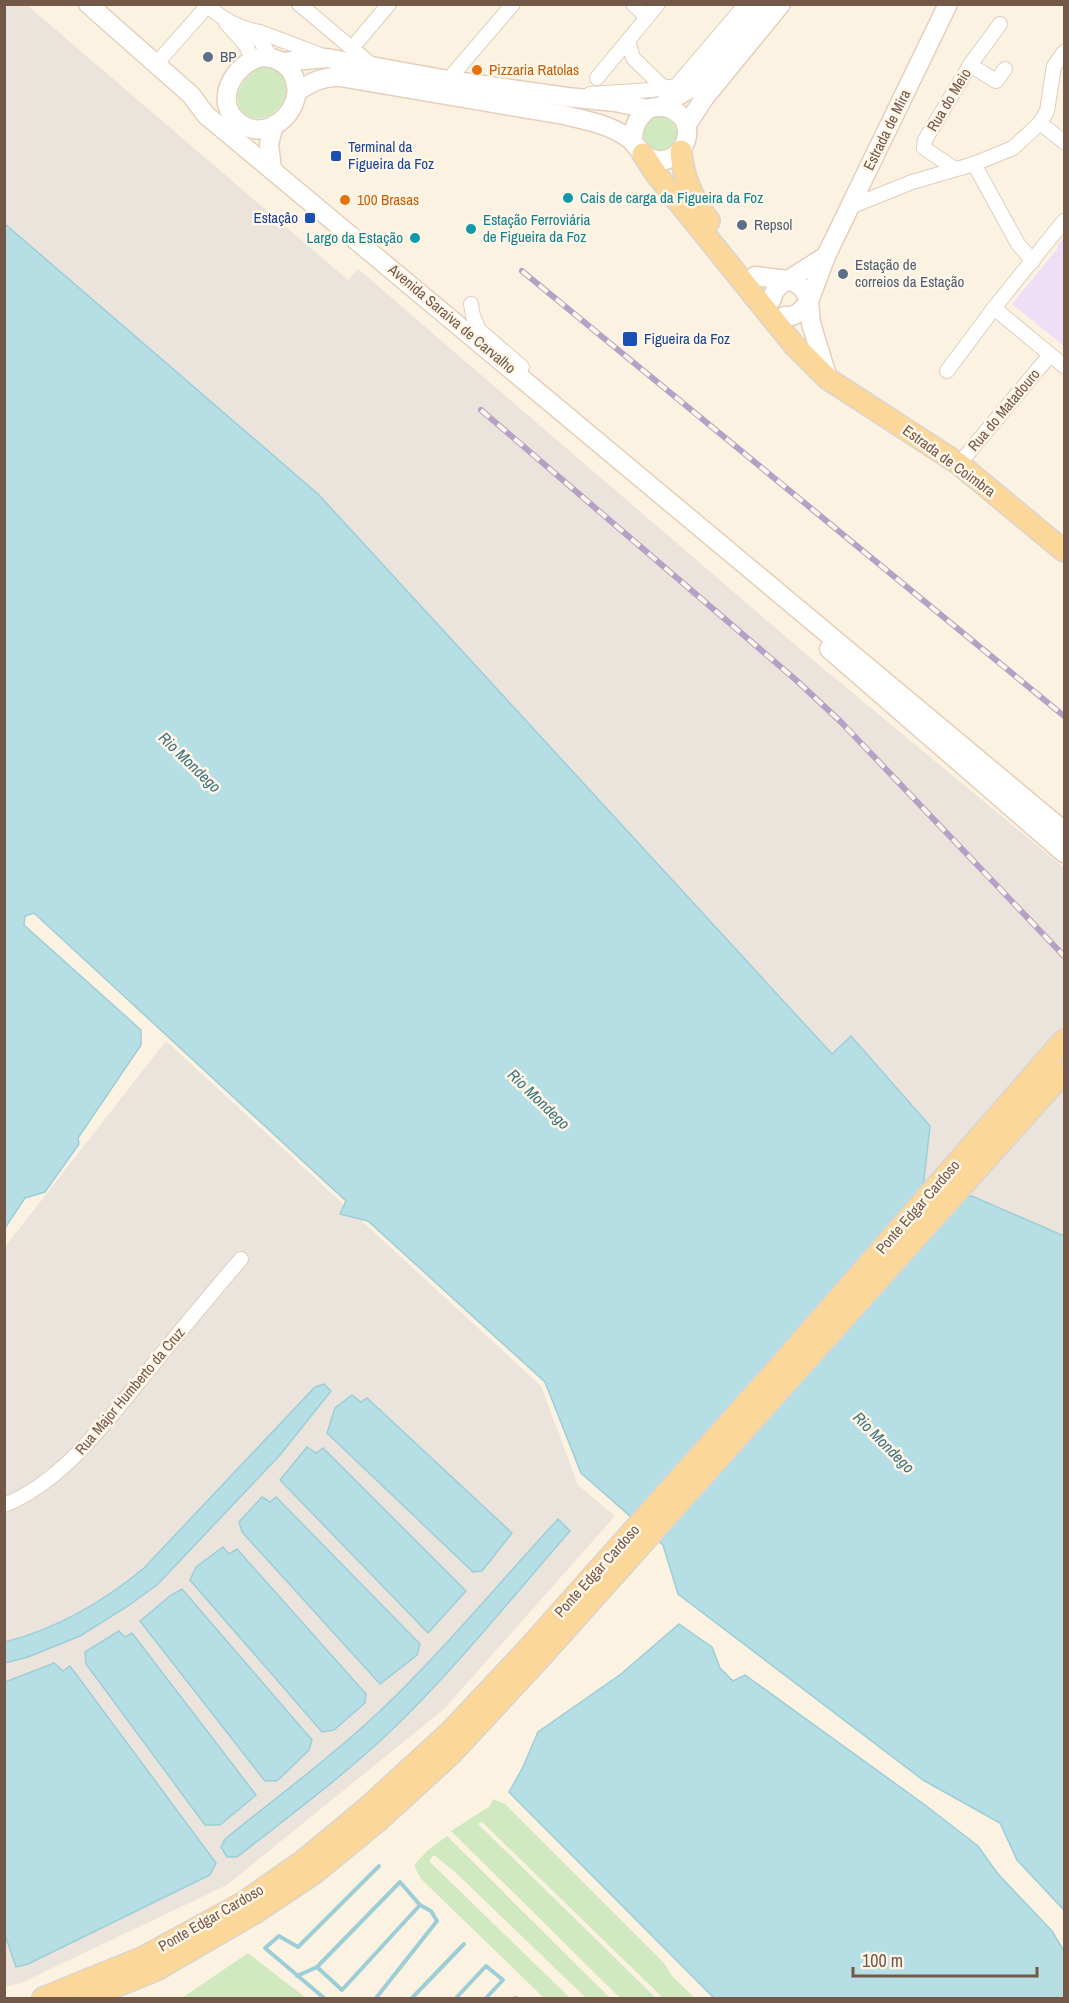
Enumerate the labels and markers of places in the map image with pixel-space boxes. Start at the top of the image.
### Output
place label: BP [220,46,236,67]
marker: BP [201,50,215,64]
place label: Pizzaria Ratolas [489,59,579,80]
marker: Pizzaria Ratolas [470,63,484,77]
place label: Terminal da Figueira da Foz [348,136,434,174]
marker: Terminal da Figueira da Foz [329,149,343,163]
place label: Cais de carga da Figueira da Foz [580,187,763,208]
place label: 100 Brasas [357,189,419,210]
marker: Cais de carga da Figueira da Foz [561,191,575,205]
marker: 100 Brasas [338,193,352,207]
place label: Estaçâo [254,207,298,228]
place label: Estação Ferroviária de Figueira da Foz [483,209,591,247]
marker: Estaçâo [303,211,317,225]
place label: Repsol [754,214,792,235]
marker: Repsol [735,218,749,232]
marker: Estação Ferroviária de Figueira da Foz [464,222,478,236]
place label: Largo da Estação [307,227,403,248]
marker: Largo da Estação [408,231,422,245]
place label: Estação de correios da Estação [855,254,965,292]
marker: Estação de correios da Estação [836,267,850,281]
place label: Figueira da Foz [644,328,730,349]
marker: Figueira da Foz [621,330,639,348]

